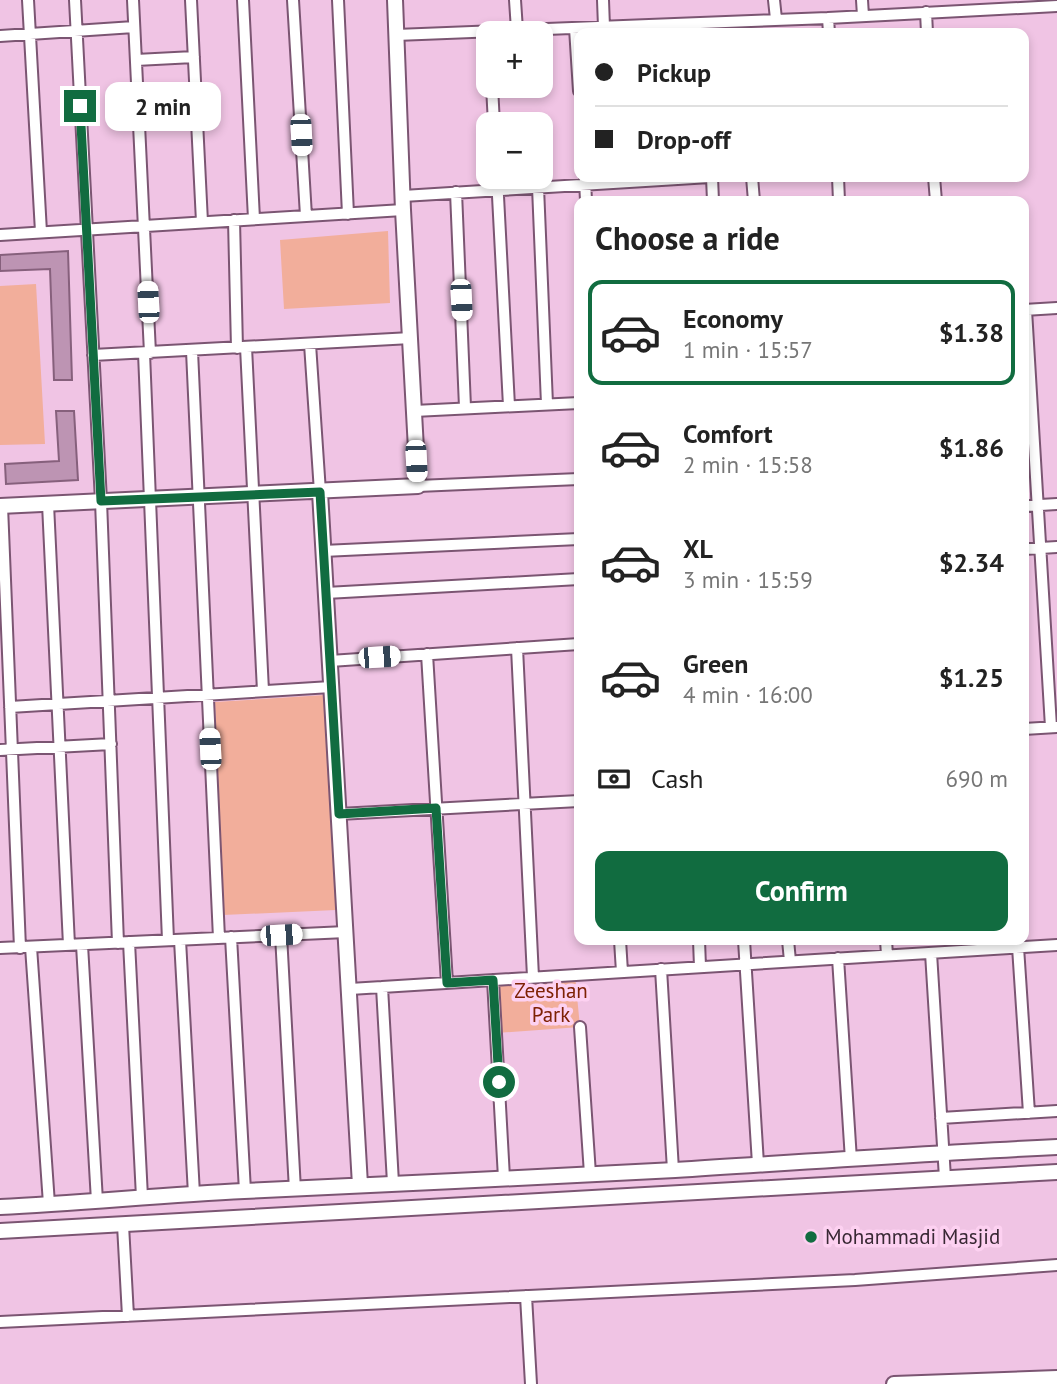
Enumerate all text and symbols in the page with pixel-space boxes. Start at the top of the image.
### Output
map controls [476,21,553,189]
button: + [476,21,553,98]
text: Pickup [637,56,711,89]
callout: 2 min [104,82,220,130]
route end [64,90,96,122]
text: 2 min [135,92,191,121]
button: − [476,112,553,189]
car [290,113,313,157]
text: Drop-off [637,123,731,156]
text: Choose a ride [595,217,780,259]
car [450,278,473,322]
car [137,280,160,324]
icon: car [599,301,662,364]
text: Economy [683,302,783,335]
text: $1.38 [939,316,1004,349]
text: 1 min · 15:57 [683,335,813,364]
icon: car [599,416,662,479]
text: Comfort [683,417,773,450]
text: $1.86 [939,431,1004,464]
car [405,439,428,483]
text: 2 min · 15:58 [683,450,813,479]
icon: car [599,531,662,594]
text: XL [683,532,713,565]
text: $2.34 [939,546,1004,579]
text: 3 min · 15:59 [683,565,813,594]
car [358,645,401,669]
icon: car [599,646,662,709]
text: Green [683,647,748,680]
text: $1.25 [939,661,1004,694]
text: 4 min · 16:00 [683,680,813,709]
car [199,727,222,771]
icon: cash [595,760,633,798]
text: Cash [651,762,703,795]
text: 690 m [946,764,1008,793]
button: Confirm [595,851,1008,931]
car [260,923,303,947]
park label: Zeeshan Park [514,977,588,1028]
route start [483,1066,515,1098]
place label: Mohammadi Masjid [825,1223,1000,1250]
marker: Mohammadi Masjid [803,1229,819,1245]

